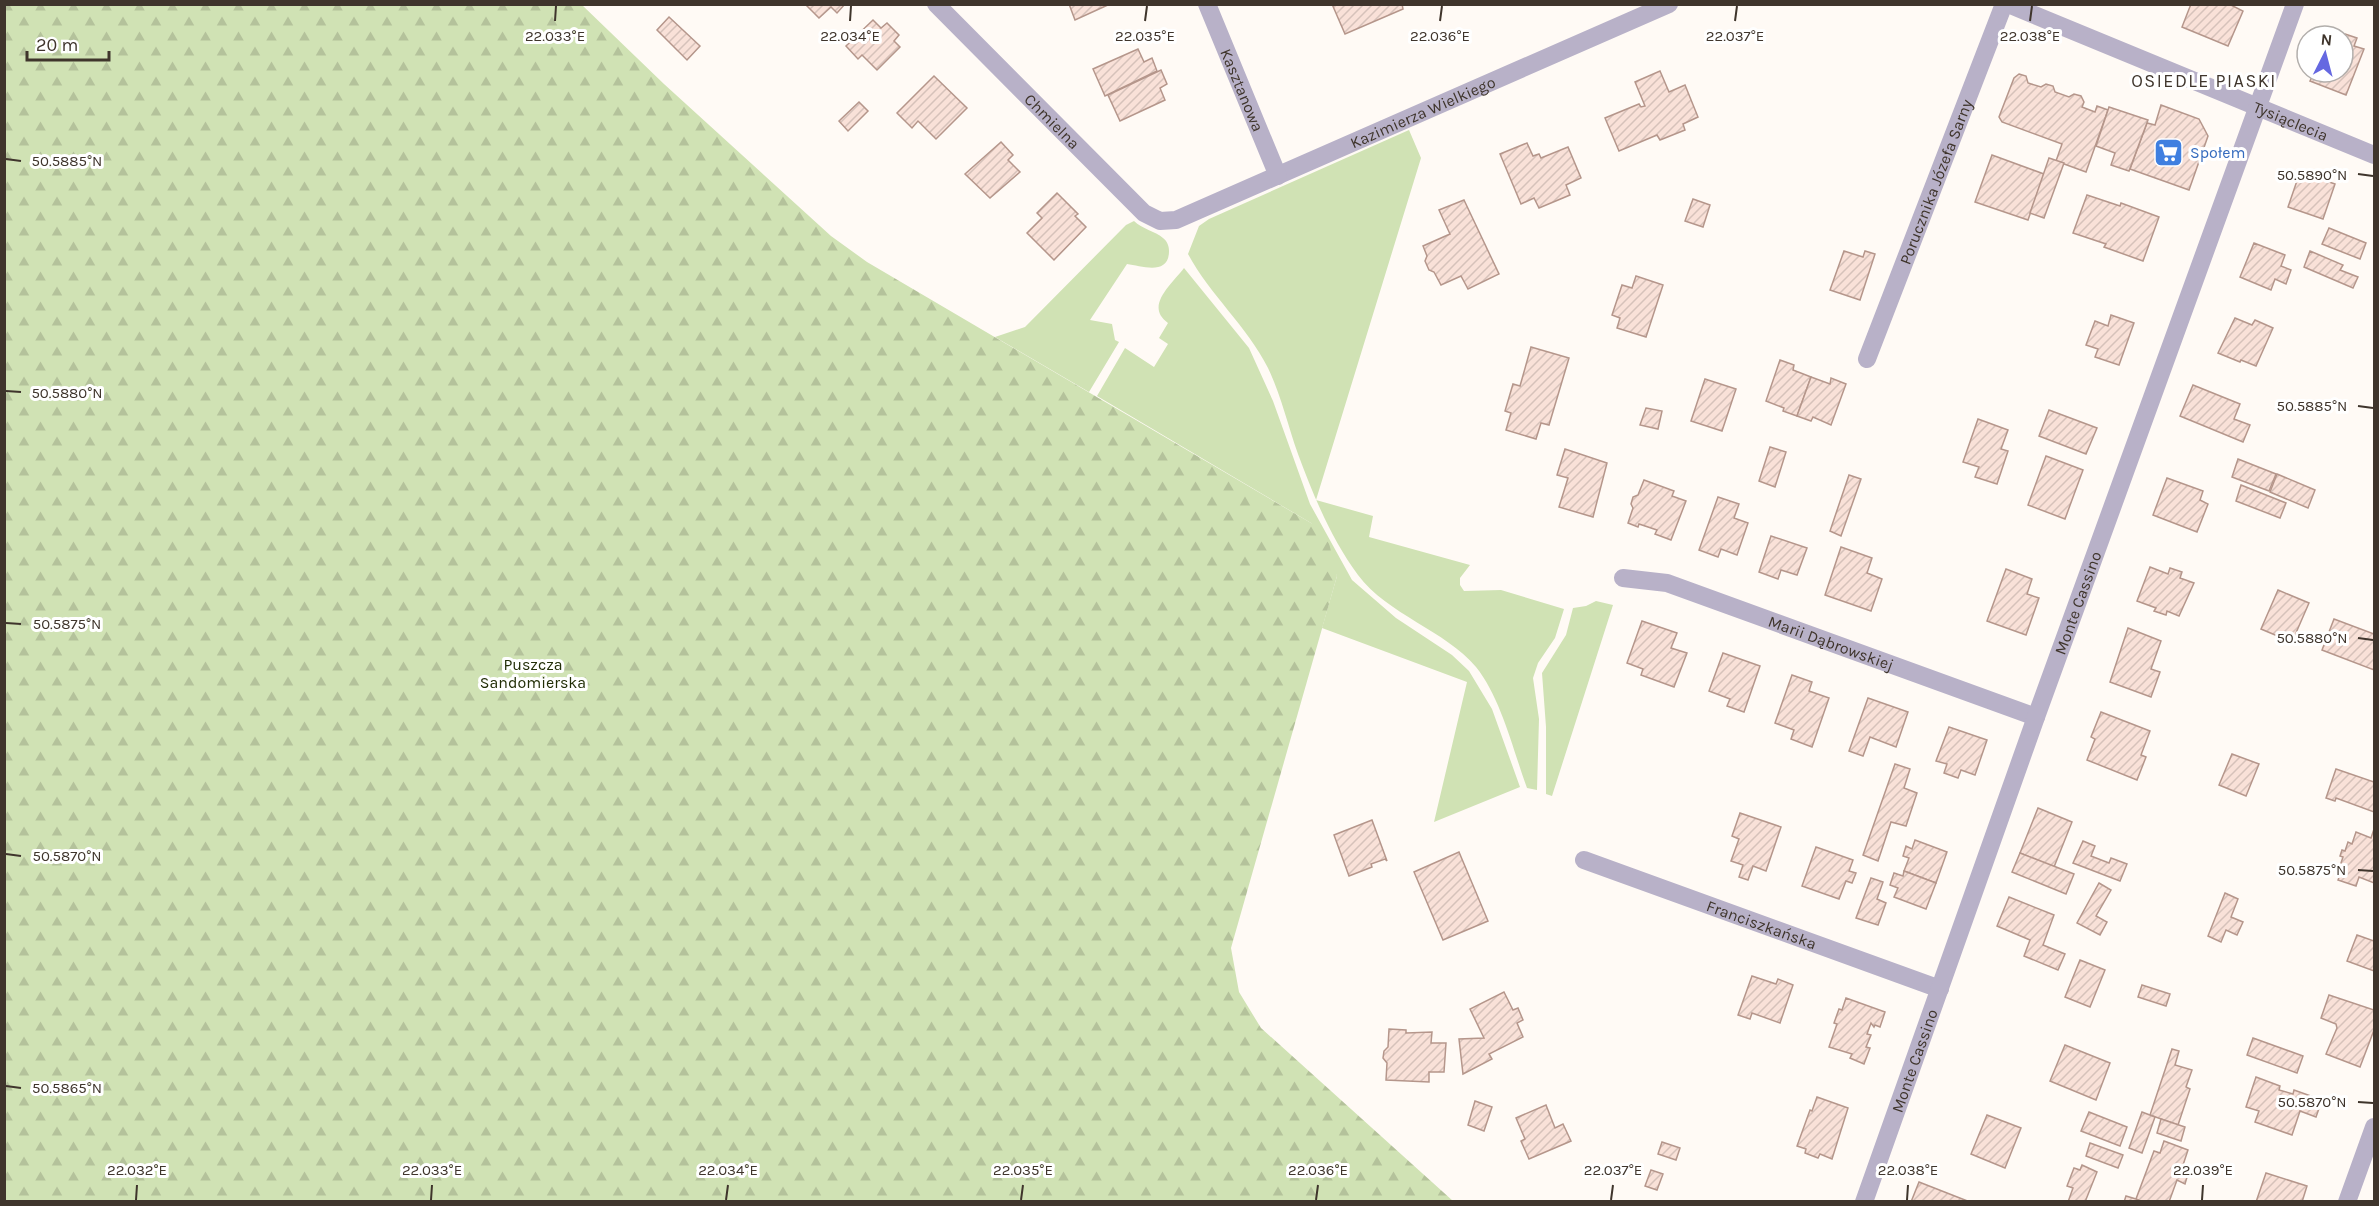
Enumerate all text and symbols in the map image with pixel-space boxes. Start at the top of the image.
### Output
scale bar [27,24,110,62]
north arrow [2295,24,2355,84]
text: 22.033°E [525,27,585,45]
text: 22.034°E [820,27,880,45]
text: 22.035°E [1115,27,1175,45]
text: 22.036°E [1410,27,1470,45]
text: 22.037°E [1706,27,1764,45]
text: 22.038°E [2000,27,2060,45]
text: N [2320,30,2333,50]
text: 20 m [36,34,78,56]
street label: Kasztanowa [1216,46,1268,135]
district label: OSIEDLE PIASKI [2131,70,2277,92]
street label: Kazimierza Wielkiego [1347,72,1498,153]
street label: Chmielna [1020,90,1084,153]
street label: Porucznika Józefa Sarny [1895,96,1977,267]
street label: Tysiąclecia [2251,97,2331,145]
supermarket icon: Społem [2153,136,2185,168]
place label: Społem [2190,143,2245,162]
text: 50.5885°N [32,152,102,170]
text: 50.5890°N [2277,166,2347,184]
text: 50.5880°N [31,384,103,402]
text: 50.5885°N [2277,397,2347,415]
street label: Monte Cassino [2050,549,2105,657]
street label: Marii Dąbrowskiej [1766,612,1896,675]
text: 50.5875°N [33,615,101,633]
text: 50.5880°N [2276,629,2348,647]
park label: Puszcza Sandomierska [480,655,586,692]
text: 50.5870°N [32,847,102,865]
text: 50.5875°N [2278,861,2346,879]
street label: Franciszkańska [1704,896,1819,953]
street label: Monte Cassino [1887,1006,1942,1115]
text: 50.5865°N [32,1079,102,1097]
text: 50.5870°N [2277,1093,2347,1111]
text: 22.032°E [107,1161,167,1179]
text: 22.033°E [402,1161,462,1179]
text: 22.034°E [698,1161,758,1179]
text: 22.035°E [993,1161,1053,1179]
text: 22.036°E [1288,1161,1348,1179]
text: 22.037°E [1584,1161,1642,1179]
text: 22.038°E [1878,1161,1938,1179]
text: 22.039°E [2173,1161,2233,1179]

